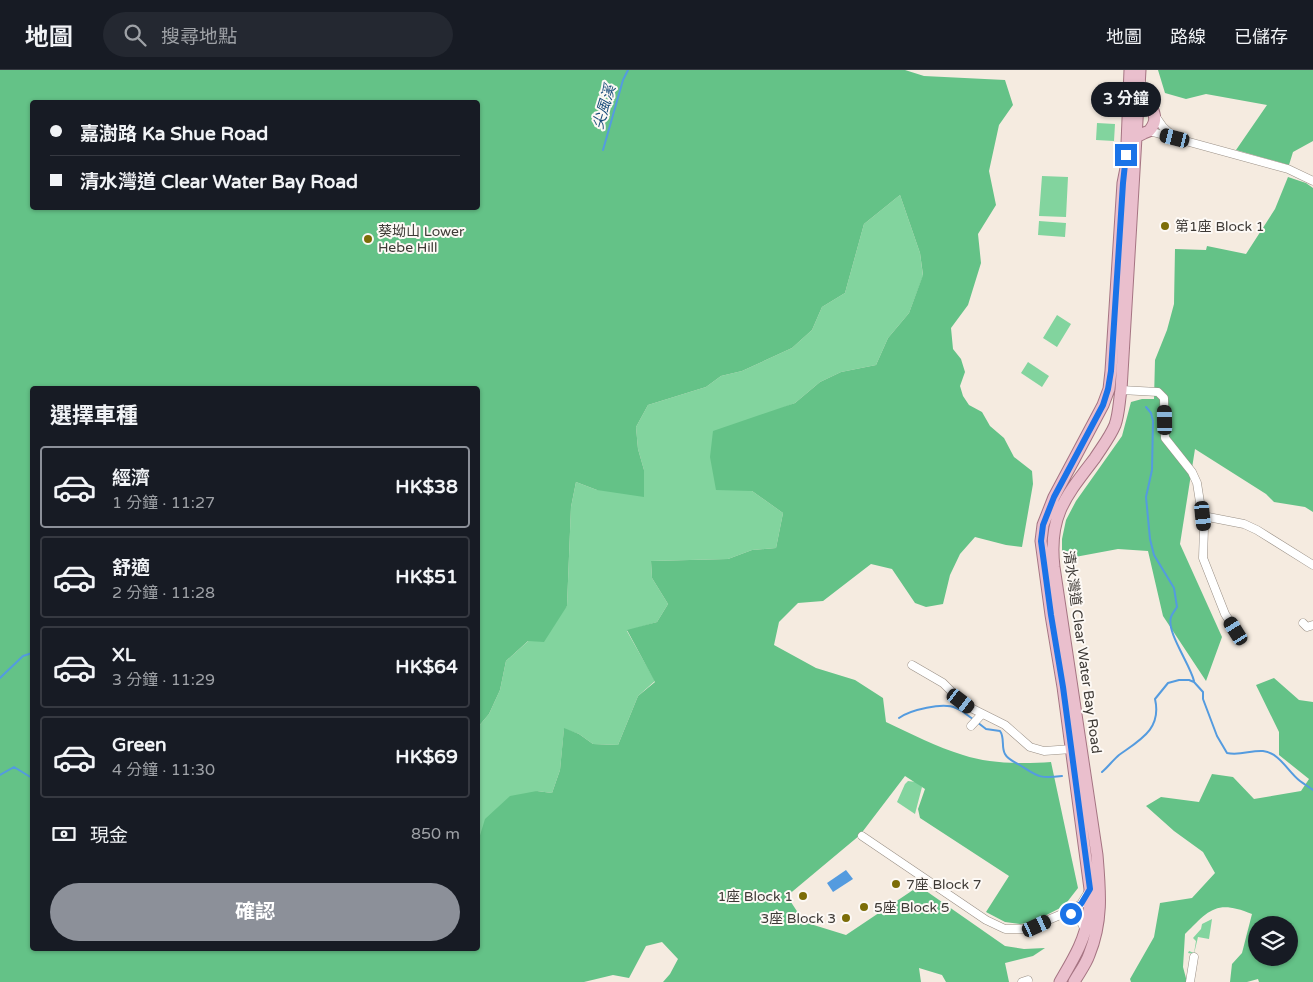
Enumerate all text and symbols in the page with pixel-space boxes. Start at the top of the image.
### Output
search box [103,12,453,57]
icon: search [121,21,149,49]
text: 地圖 [25,23,73,52]
text: 搜尋地點 [161,26,237,48]
text: 地圖 [1106,26,1142,48]
text: 路線 [1170,26,1206,48]
text: 已儲存 [1234,26,1288,48]
water label: 尖風溪 [589,81,620,131]
callout: 3 分鐘 [1091,82,1161,118]
text: 3 分鐘 [1103,89,1149,109]
text: 嘉澍路 Ka Shue Road [80,123,268,145]
car [1158,127,1191,149]
route end [1115,144,1137,166]
text: 清水灣道 Clear Water Bay Road [80,171,358,193]
place label: 第1座 Block 1 [1175,218,1265,235]
marker: 第1座 Block 1 [1159,220,1171,232]
place label: 葵坳山 Lower Hebe Hill [378,223,465,256]
marker: 葵坳山 Lower Hebe Hill [362,233,374,245]
text: 選擇車種 [50,403,138,429]
car [1157,405,1172,435]
icon: car [52,465,97,510]
text: 經濟 [112,467,150,489]
text: HK$38 [395,476,458,498]
text: 1 分鐘 · 11:27 [112,493,215,513]
car [1193,500,1212,532]
street label: 清水灣道 Clear Water Bay Road [1060,549,1105,755]
icon: car [52,555,97,600]
text: 舒適 [112,557,150,579]
text: HK$51 [395,566,458,588]
text: 2 分鐘 · 11:28 [112,583,215,603]
car [1221,614,1250,648]
text: XL [112,644,136,666]
icon: car [52,645,97,690]
text: HK$64 [395,656,458,678]
text: 3 分鐘 · 11:29 [112,670,215,690]
car [944,686,977,716]
text: Green [112,734,166,756]
icon: car [52,735,97,780]
text: HK$69 [395,746,458,768]
text: 4 分鐘 · 11:30 [112,760,215,780]
icon: cash [50,820,78,848]
text: 850 m [411,824,460,844]
text: 現金 [90,825,128,847]
place label: 7座 Block 7 [906,876,982,893]
marker: 7座 Block 7 [890,878,902,890]
button: 確認 [50,883,460,941]
place label: 1座 Block 1 [717,888,793,905]
marker: 1座 Block 1 [797,890,809,902]
place label: 5座 Block 5 [874,899,950,916]
marker: 5座 Block 5 [858,901,870,913]
route start [1060,903,1082,925]
place label: 3座 Block 3 [760,910,836,927]
marker: 3座 Block 3 [840,912,852,924]
car [1020,913,1053,939]
map controls [1248,916,1298,966]
button: layers [1248,916,1298,966]

